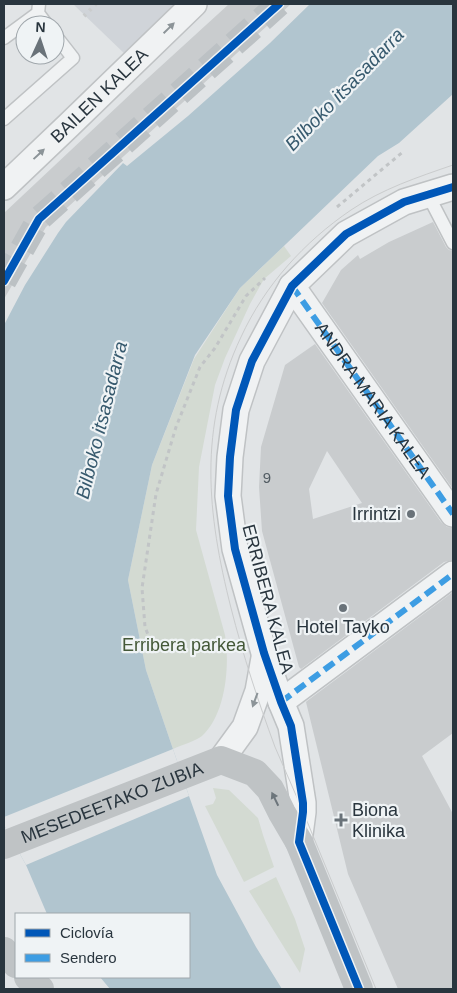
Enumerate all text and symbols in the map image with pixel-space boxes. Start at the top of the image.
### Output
north arrow [15,15,65,65]
text: N [35,19,46,35]
one-way arrow [162,23,174,35]
water label: Bilboko itsasadarra [281,24,408,155]
street label: BAILEN KALEA [47,44,152,147]
one-way arrow [33,148,45,160]
street label: ANDRA MARIA KALEA [311,319,435,482]
water label: Bilboko itsasadarra [72,339,131,501]
house number: 9 [263,469,271,486]
place label: Irrintzi [352,504,401,524]
marker: Irrintzi [405,508,417,520]
street label: ERRIBERA KALEA [238,522,298,676]
marker: Hotel Tayko [337,602,349,614]
place label: Hotel Tayko [296,617,390,637]
park label: Erribera parkea [122,635,247,655]
one-way arrow [251,693,258,708]
street label: MESEDEETAKO ZUBIA [18,758,206,847]
one-way arrow [271,792,279,806]
place label: Biona Klinika [352,800,406,841]
marker: Biona Klinika [334,813,348,827]
legend [15,913,190,978]
text: Ciclovía [60,924,114,941]
text: Sendero [60,949,117,966]

